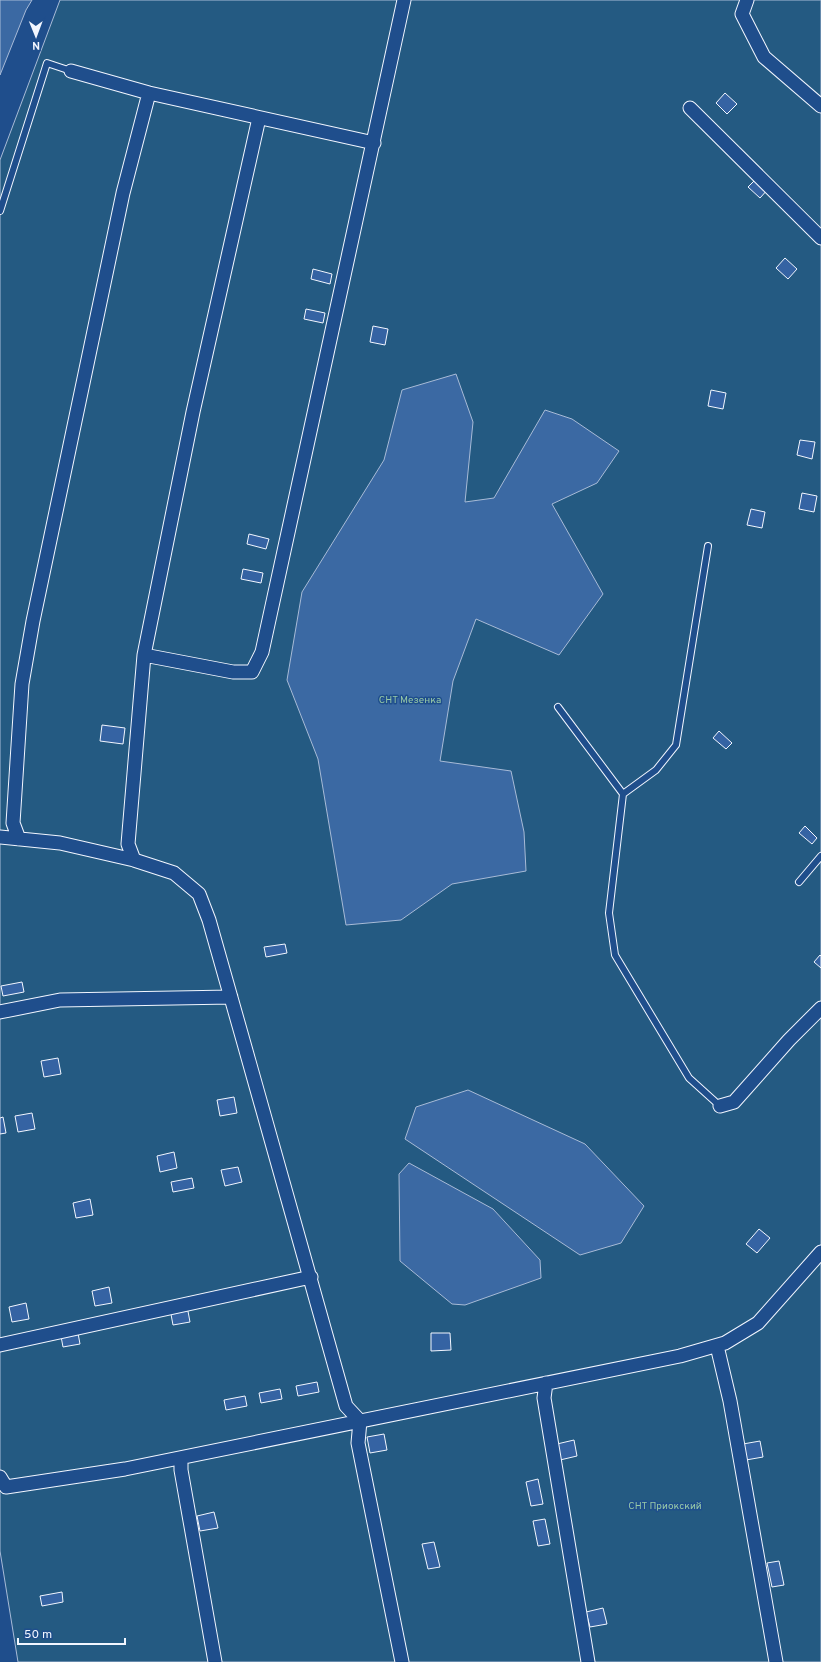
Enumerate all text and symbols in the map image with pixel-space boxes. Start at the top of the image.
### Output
north arrow [16,16,56,56]
text: N [32,38,40,52]
park label: СНТ Мезенка [379,694,441,707]
park label: СНТ Приокский [628,1500,702,1513]
scale bar [18,1620,125,1646]
text: 50 m [24,1627,52,1643]

